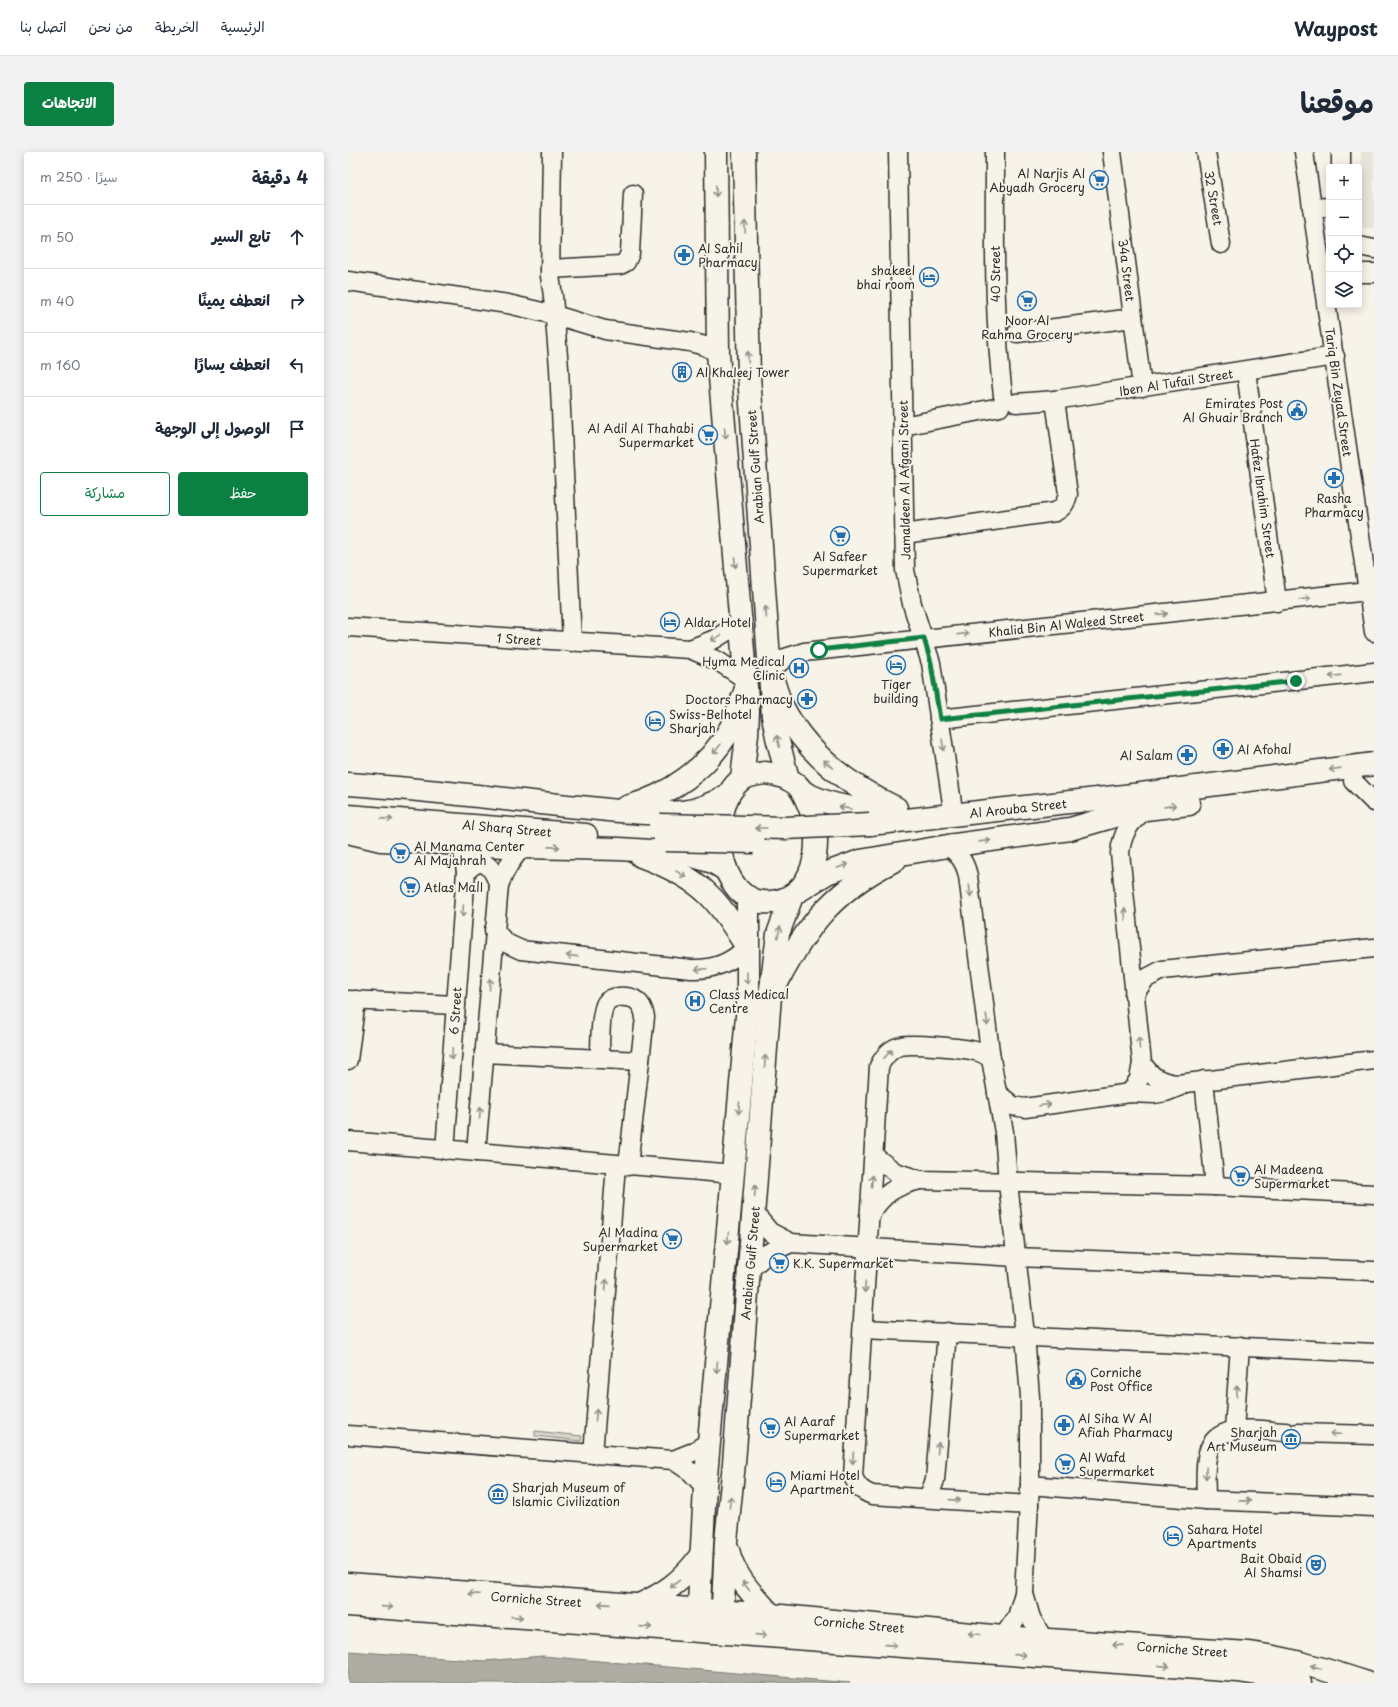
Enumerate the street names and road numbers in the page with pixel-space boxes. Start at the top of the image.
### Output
street label: 32 Street [1200,169,1228,227]
street label: 34a Street [1114,238,1140,302]
street label: 40 Street [986,246,1004,302]
street label: Tariq Bin Zeyad Street [1321,326,1357,458]
street label: Iben Al Tufail Street [1118,364,1234,400]
street label: Jamaldeen Al Afgani Street [894,400,914,560]
street label: Arabian Gulf Street [742,409,768,525]
street label: Hafez Ibrahim Street [1246,437,1280,559]
street label: Khalid Bin Al Waleed Street [987,607,1145,641]
street label: 1 Street [496,628,542,650]
street label: Al Arouba Street [969,794,1068,822]
street label: Al Sharq Street [462,815,552,841]
street label: 6 Street [444,986,466,1036]
street label: Arabian Gulf Street [736,1205,764,1321]
street label: Corniche Street [490,1587,582,1611]
street label: Corniche Street [813,1611,905,1637]
street label: Corniche Street [1136,1637,1228,1661]

